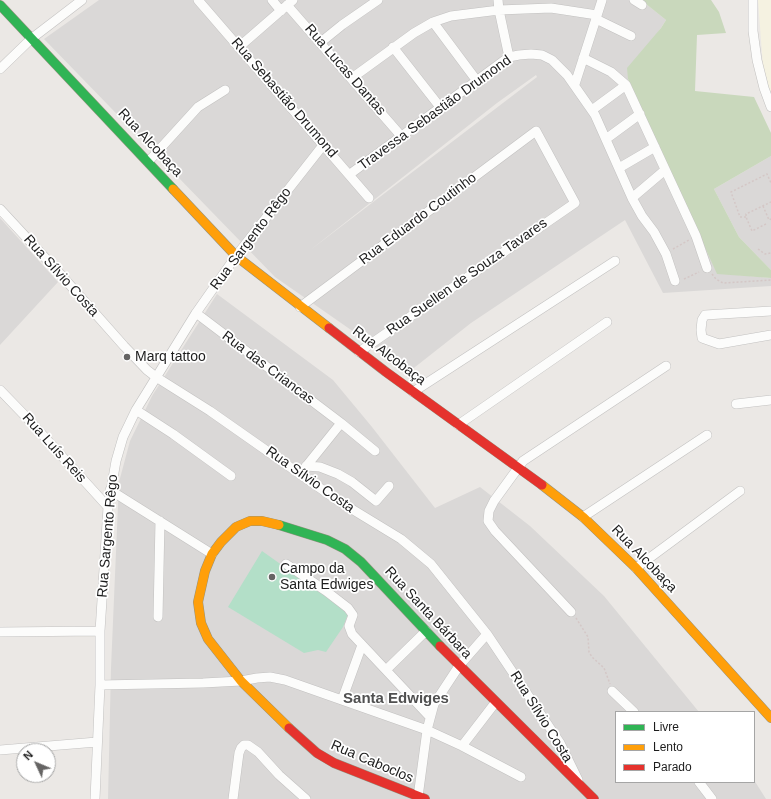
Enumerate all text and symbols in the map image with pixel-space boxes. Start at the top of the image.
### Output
street label: Rua Lucas Dantas [301,21,389,119]
street label: Rua Sebastião Drumond [227,35,341,161]
street label: Travessa Sebastião Drumond [355,52,515,174]
street label: Rua Alcobaça [114,105,186,181]
street label: Rua Eduardo Coutinho [356,169,480,269]
street label: Rua Sargento Rêgo [207,185,295,293]
street label: Rua Suellen de Souza Tavares [383,215,551,339]
street label: Rua Sílvio Costa [20,232,102,320]
street label: Rua Alcobaça [349,323,429,389]
street label: Rua das Criancas [219,328,317,408]
place label: Marq tattoo [135,349,206,365]
marker: Marq tattoo [122,352,132,362]
street label: Rua Luís Reis [18,410,90,486]
street label: Rua Sílvio Costa [262,443,358,517]
street label: Rua Sargento Rêgo [94,474,122,598]
street label: Rua Alcobaça [608,522,680,596]
place label: Campo da Santa Edwiges [280,561,373,594]
street label: Rua Santa Bárbara [381,563,475,663]
marker: Campo da Santa Edwiges [267,572,277,582]
street label: Rua Sílvio Costa [506,668,576,766]
district label: Santa Edwiges [343,690,449,708]
legend [615,711,755,783]
text: Livre [653,720,679,734]
street label: Rua Caboclos [328,737,416,787]
text: Lento [653,740,683,754]
north arrow [16,743,56,783]
text: N [21,748,35,762]
text: Parado [653,760,692,774]

